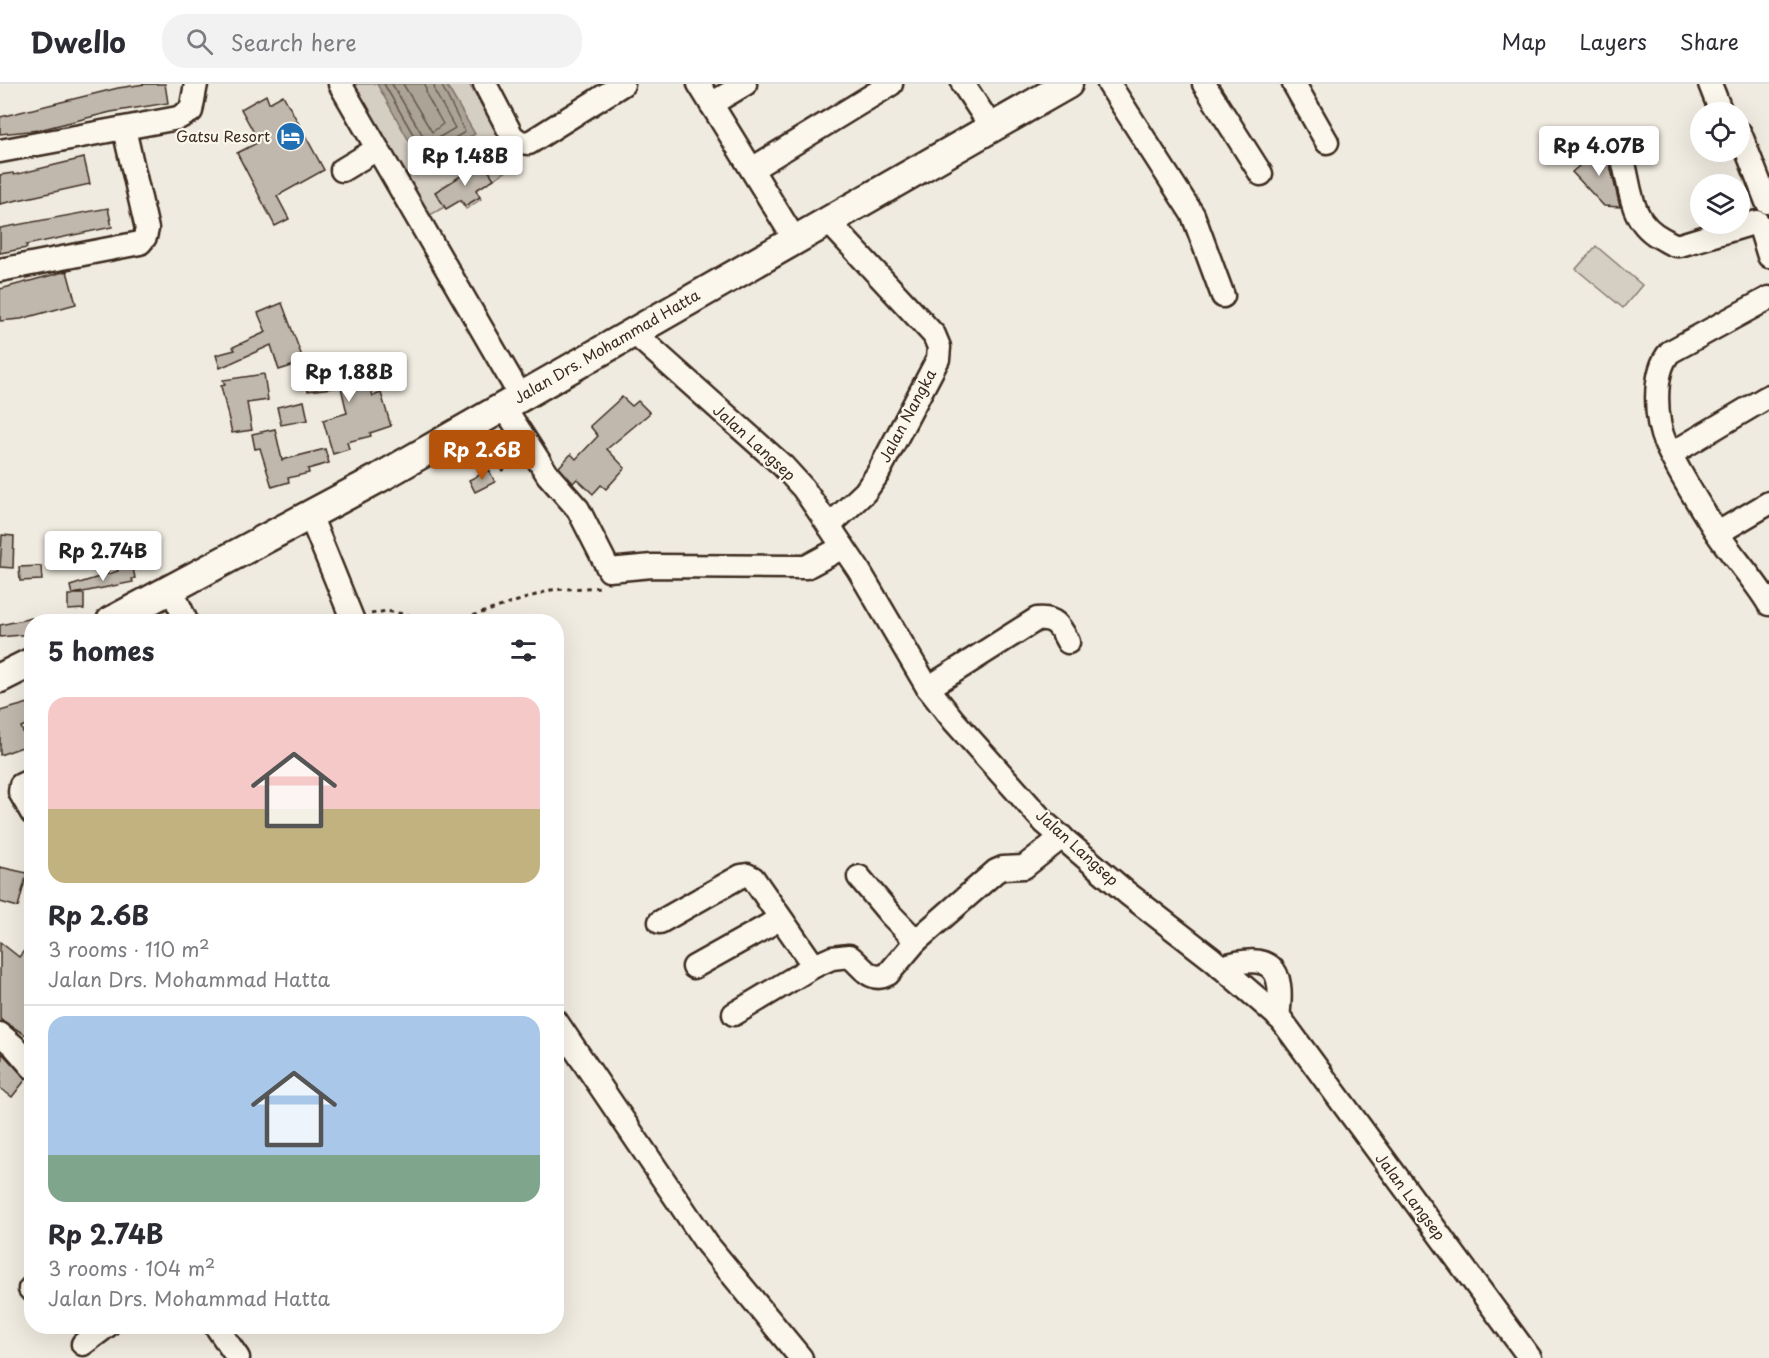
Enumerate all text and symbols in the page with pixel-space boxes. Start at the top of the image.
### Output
search box [162,14,582,68]
text: Dwello [30,20,126,63]
icon: search [183,25,216,58]
text: Search here [231,25,357,58]
text: Map [1502,25,1546,57]
text: Layers [1579,25,1647,57]
text: Share [1680,25,1739,57]
map controls [1690,102,1750,234]
button: locate [1690,102,1750,162]
hotel icon: Gatsu Resort [275,121,307,153]
place label: Gatsu Resort [176,124,270,147]
pin: Rp 4.07B [1537,126,1661,177]
text: Rp 4.07B [1553,130,1645,160]
pin: Rp 1.48B [403,136,527,187]
text: Rp 1.48B [422,140,508,170]
button: layers [1690,174,1750,234]
street label: Jalan Drs. Mohammad Hatta [509,283,704,409]
pin: Rp 1.88B [287,352,411,403]
text: Rp 1.88B [305,356,393,386]
street label: Jalan Nangka [872,365,941,466]
street label: Jalan Langsep [709,398,802,485]
pin: Rp 2.6B [427,430,537,481]
text: Rp 2.6B [443,434,521,464]
pin: Rp 2.74B [41,531,165,582]
text: Rp 2.74B [59,535,147,565]
text: 5 homes [48,631,154,670]
icon: filters [507,634,540,667]
icon: home [240,736,348,844]
street label: Jalan Langsep [1032,803,1125,890]
text: Rp 2.6B [48,895,149,934]
text: 3 rooms · 110 m² [48,934,210,964]
text: Jalan Drs. Mohammad Hatta [48,964,330,994]
icon: home [240,1055,348,1163]
street label: Jalan Langsep [1371,1147,1452,1245]
text: Rp 2.74B [48,1214,164,1253]
text: 3 rooms · 104 m² [48,1253,215,1283]
text: Jalan Drs. Mohammad Hatta [48,1283,330,1313]

